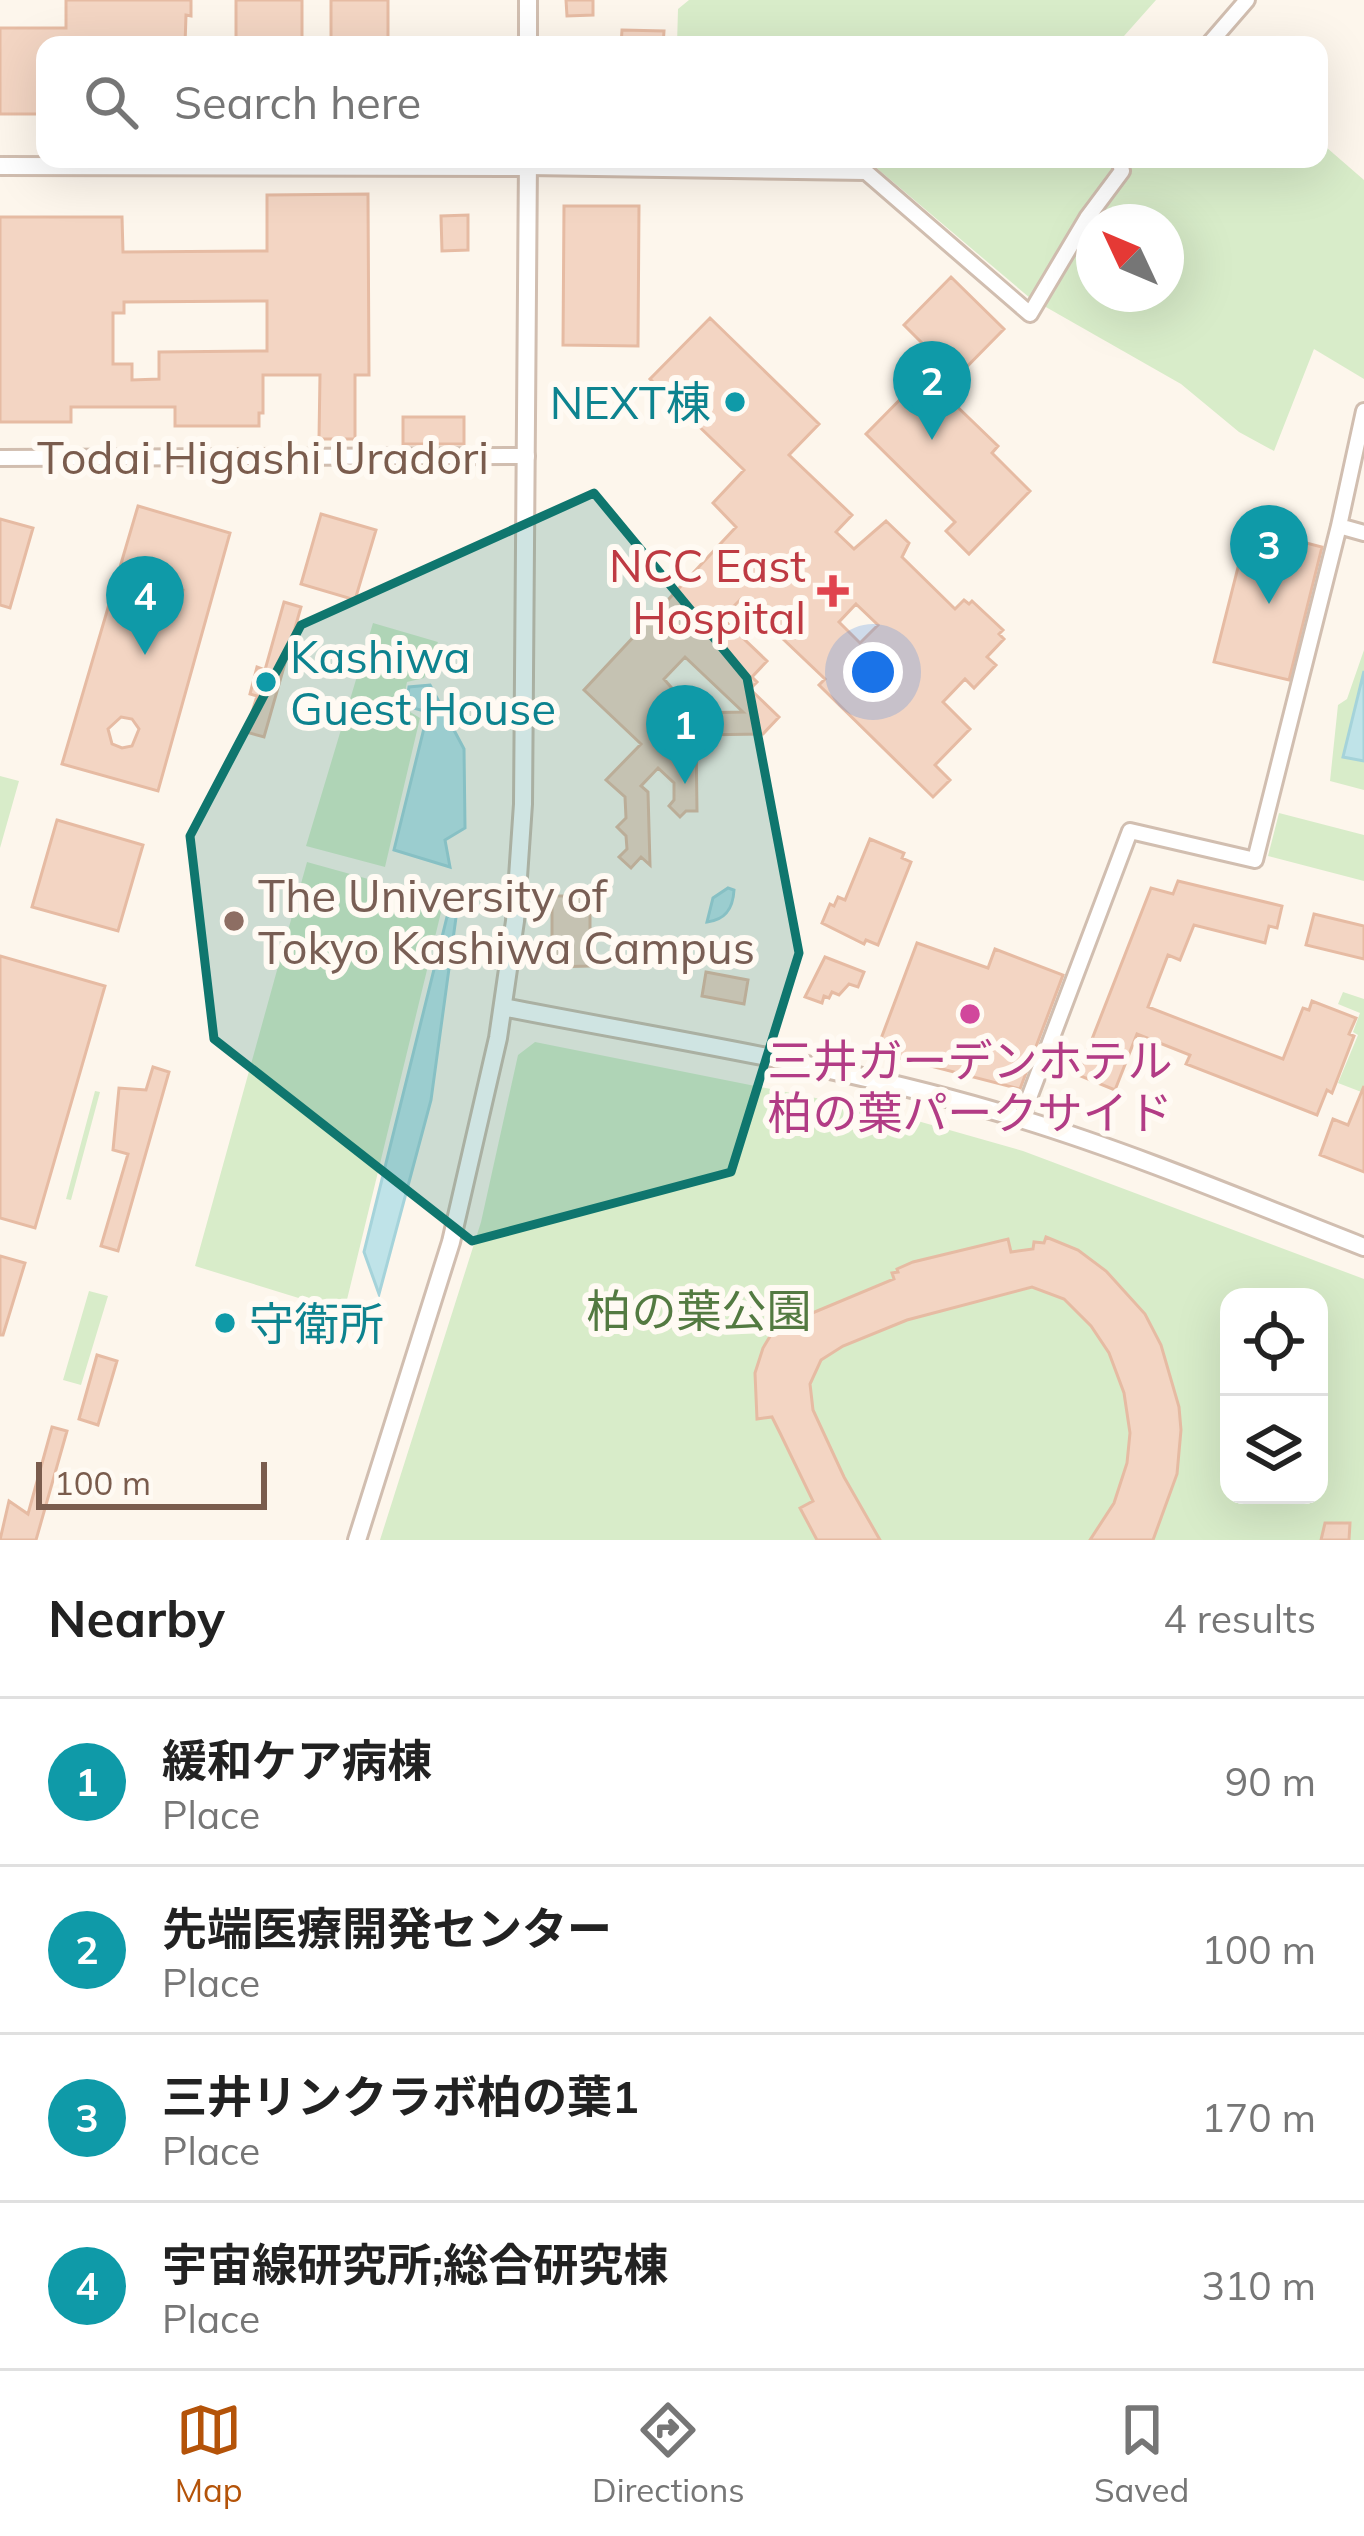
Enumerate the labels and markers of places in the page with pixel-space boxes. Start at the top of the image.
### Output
pin: 2 [893,341,971,440]
place label: NEXT棟 [550,374,711,430]
marker: NEXT棟 [722,389,748,415]
pin: 3 [1230,505,1308,604]
place label: NCC East Hospital [609,537,806,645]
pin: 4 [106,556,184,655]
marker: NCC East Hospital [817,575,849,607]
place label: Kashiwa Guest House [290,628,556,736]
marker: Kashiwa Guest House [253,669,279,695]
pin: 1 [646,685,724,784]
place label: The University of Tokyo Kashiwa Campus [258,867,755,975]
marker: The University of Tokyo Kashiwa Campus [221,908,247,934]
marker: 三井ガーデンホテル 柏の葉パークサイド [957,1001,983,1027]
place label: 三井ガーデンホテル 柏の葉パークサイド [767,1032,1173,1140]
place label: 守衛所 [249,1295,384,1351]
marker: 守衛所 [212,1310,238,1336]

